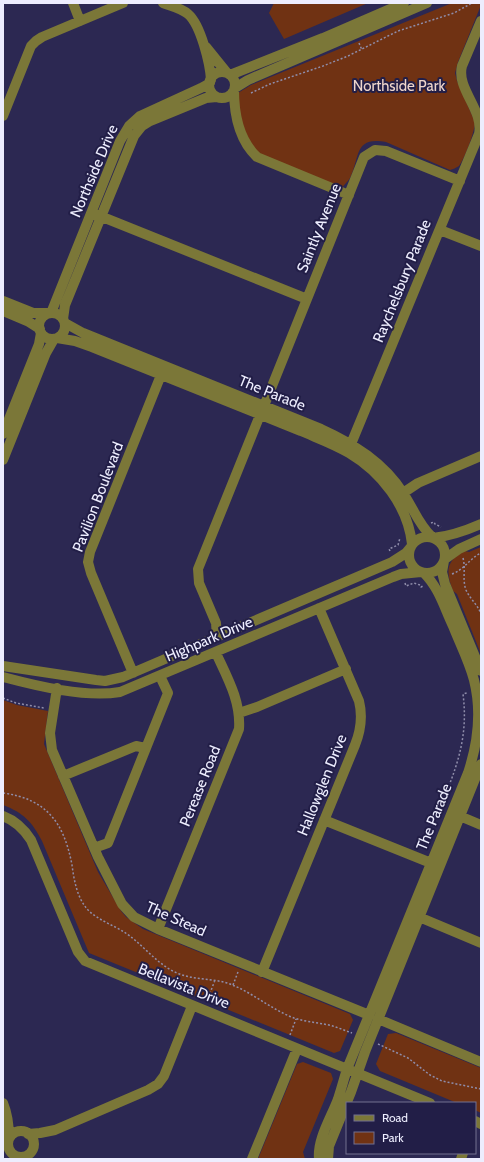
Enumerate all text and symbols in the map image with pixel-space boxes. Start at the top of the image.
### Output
park label: Northside Park [353,77,445,95]
street label: Northside Drive [66,122,122,220]
street label: Saintly Avenue [293,181,345,275]
street label: Raychelsbury Parade [369,217,435,345]
street label: The Parade [236,371,308,415]
street label: Pavilion Boulevard [69,440,127,554]
street label: Highpark Drive [163,612,256,666]
street label: Hallowglen Drive [293,731,351,838]
street label: Perease Road [176,743,224,829]
street label: The Parade [412,781,456,853]
street label: The Stead [143,898,209,940]
street label: Bellavista Drive [136,960,232,1013]
legend [346,1102,476,1154]
text: Road [382,1110,408,1125]
text: Park [382,1130,404,1145]

